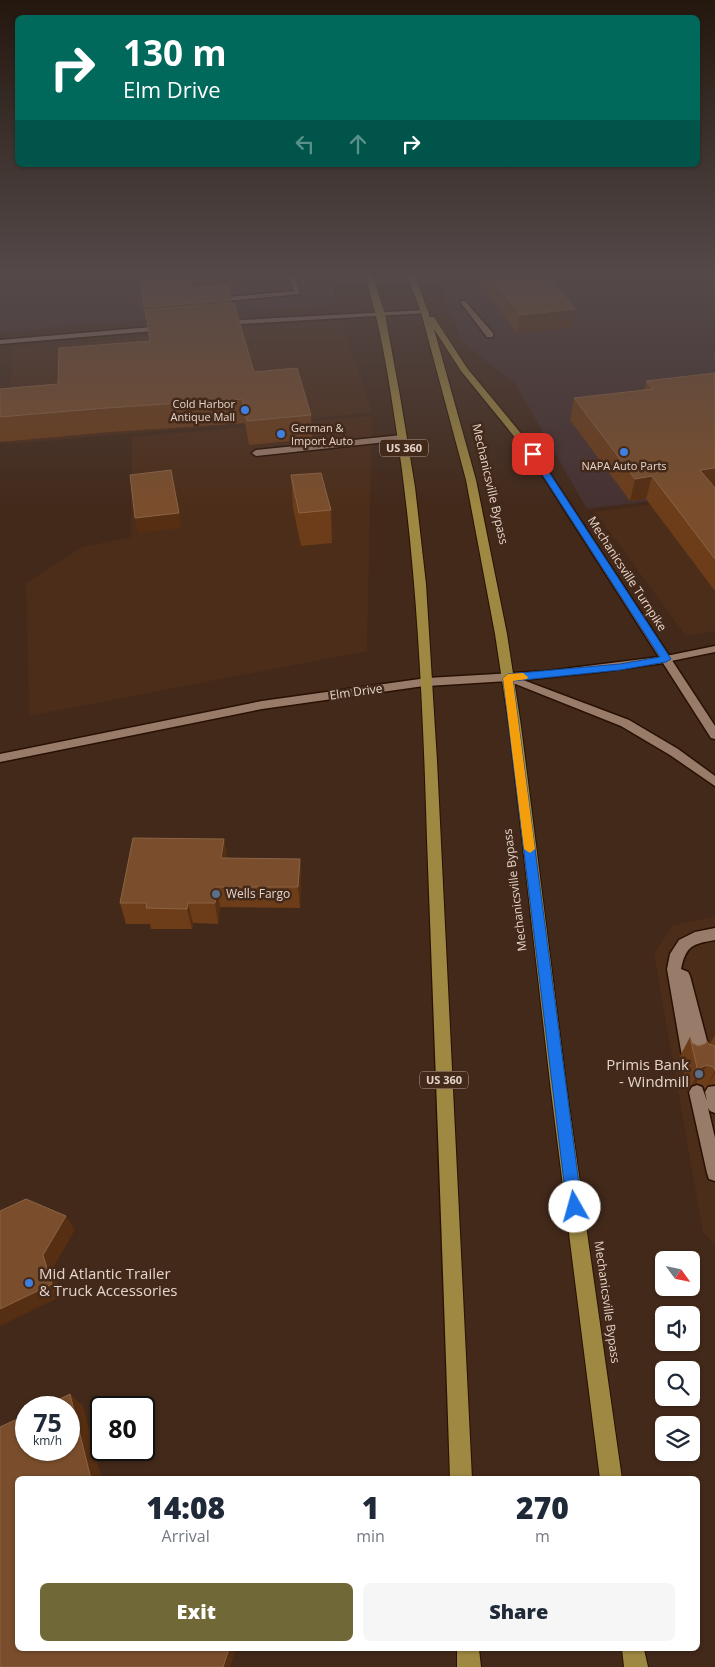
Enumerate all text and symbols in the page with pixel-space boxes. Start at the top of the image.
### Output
text: 130 m [123,29,227,76]
icon: right [40,35,105,100]
text: Elm Drive [123,74,221,104]
icon: left [291,130,319,158]
icon: ahead [344,130,372,158]
icon: right [397,130,425,158]
place label: Cold Harbor Antique Mall [171,396,235,424]
marker: Cold Harbor Antique Mall [239,404,251,416]
place label: German & Import Auto [291,420,353,448]
street label: Mechanicsville Bypass [468,422,513,546]
marker: German & Import Auto [275,428,287,440]
pin [512,433,554,475]
road number: US 360 [380,439,428,456]
icon: arrive [519,440,547,468]
marker: NAPA Auto Parts [618,446,630,458]
place label: NAPA Auto Parts [581,458,667,473]
street label: Mechanicsville Turnpike [584,513,671,635]
street label: Elm Drive [328,679,384,704]
street label: Mechanicsville Bypass [499,828,530,952]
place label: Wells Fargo [226,885,290,902]
marker: Wells Fargo [210,888,222,900]
place label: Primis Bank - Windmill [606,1054,689,1091]
marker: Primis Bank - Windmill [693,1068,705,1080]
road number: US 360 [420,1072,468,1088]
position arrow [548,1180,600,1232]
street label: Mechanicsville Bypass [590,1240,625,1364]
north arrow [655,1251,700,1296]
map controls [655,1251,700,1461]
place label: Mid Atlantic Trailer & Truck Accessories [39,1263,177,1300]
marker: Mid Atlantic Trailer & Truck Accessories [23,1277,35,1289]
button: sound [655,1306,700,1351]
button: search [655,1361,700,1406]
speed limit sign: 80 [90,1396,155,1461]
text: 75 [33,1405,62,1439]
button: layers [655,1416,700,1461]
text: km/h [33,1432,62,1449]
text: 14:08 [146,1487,225,1528]
text: 1 [362,1487,379,1528]
text: 270 [516,1487,569,1528]
text: Arrival [162,1525,210,1547]
text: min [356,1525,385,1547]
text: m [535,1525,550,1547]
button: Exit [40,1583,353,1641]
button: Share [363,1583,675,1641]

